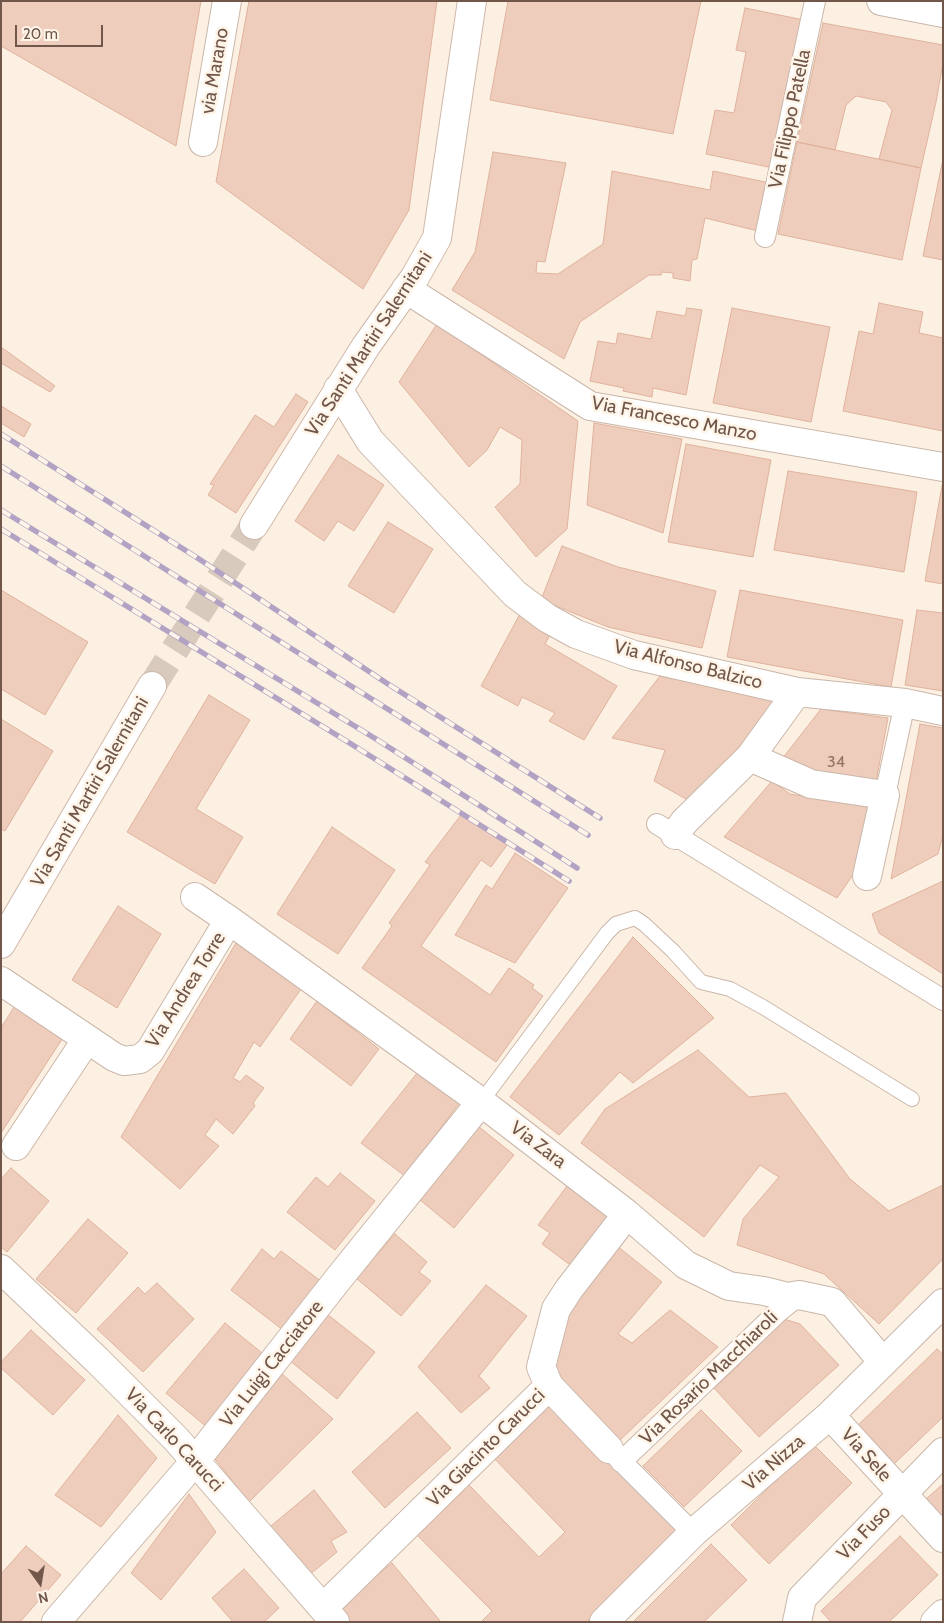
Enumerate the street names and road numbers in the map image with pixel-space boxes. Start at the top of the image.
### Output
street label: via Marano [196,26,234,116]
street label: Via Filippo Patella [764,47,816,191]
street label: Via Santi Martiri Salernitani [301,247,437,441]
street label: Via Francesco Manzo [589,392,759,446]
street label: Via Alfonso Balzico [611,635,765,695]
street label: Via Santi Martiri Salernitani [26,693,154,891]
street label: Via Andrea Torre [141,928,231,1052]
street label: Via Zara [506,1117,570,1173]
street label: Via Luigi Cacciatore [215,1296,329,1432]
street label: Via Rosario Macchiaroli [635,1306,783,1450]
street label: Via Carlo Carucci [120,1383,228,1497]
street label: Via Giacinto Carucci [422,1384,550,1512]
street label: Via Sele [836,1423,896,1487]
street label: Via Nizza [739,1430,809,1496]
street label: Via Fuso [832,1501,896,1565]

